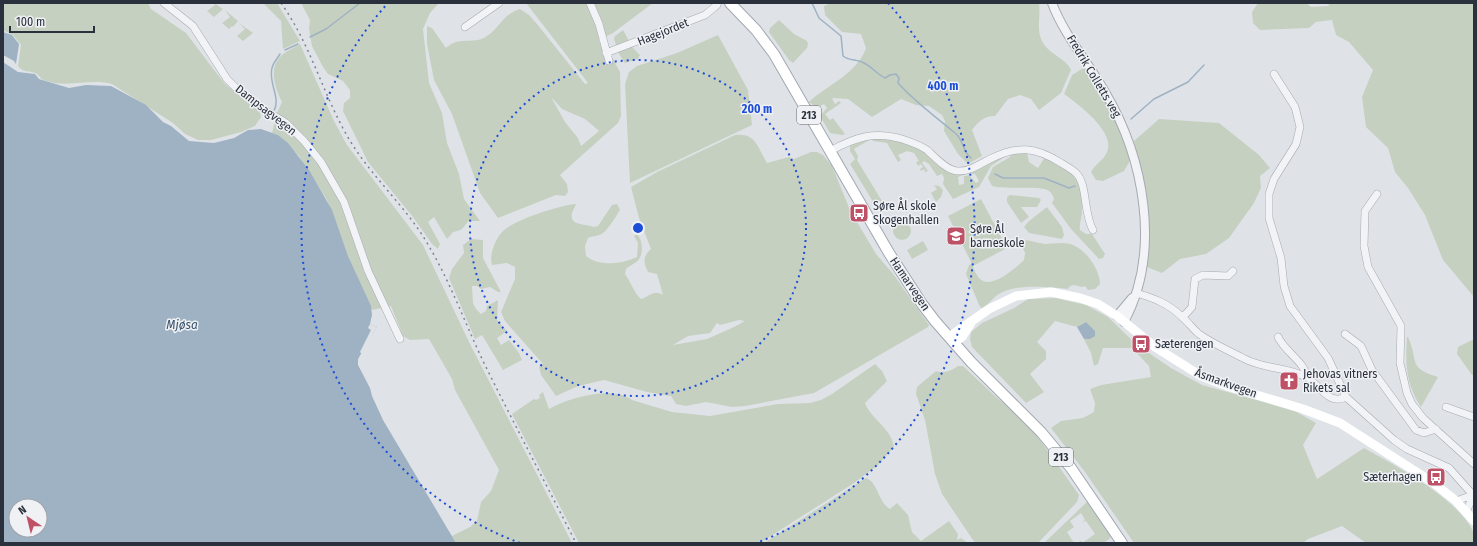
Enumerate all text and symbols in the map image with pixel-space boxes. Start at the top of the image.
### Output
scale bar [10,8,94,34]
text: 100 m [16,15,45,29]
street label: Hagejordet [635,15,691,49]
street label: Fredrik Colletts veg [1064,32,1124,120]
text: 400 m [928,79,958,93]
street label: Dampsagvegen [233,82,299,138]
text: 200 m [741,102,772,116]
road number: 213 [797,106,821,124]
place label: Søre Ål skole Skogenhallen [873,197,939,227]
bus stop icon: Søre Ål skole Skogenhallen [848,202,870,224]
place label: Søre Ål barneskole [970,220,1025,250]
centre of rings [631,221,645,235]
school or university icon: Søre Ål barneskole [945,225,967,247]
street label: Hamarvegen [887,255,933,313]
water label: Mjøsa [166,317,198,332]
bus stop icon: Sæterengen [1130,333,1152,355]
place label: Sæterengen [1155,337,1214,351]
street label: Åsmarkvegen [1193,363,1260,401]
place label: Jehovas vitners Rikets sal [1303,367,1377,395]
church icon: Jehovas vitners Rikets sal [1278,370,1300,392]
road number: 213 [1049,448,1073,466]
bus stop icon: Sæterhagen [1425,466,1447,488]
place label: Sæterhagen [1363,470,1422,484]
north arrow [8,498,48,538]
text: N [16,503,29,517]

